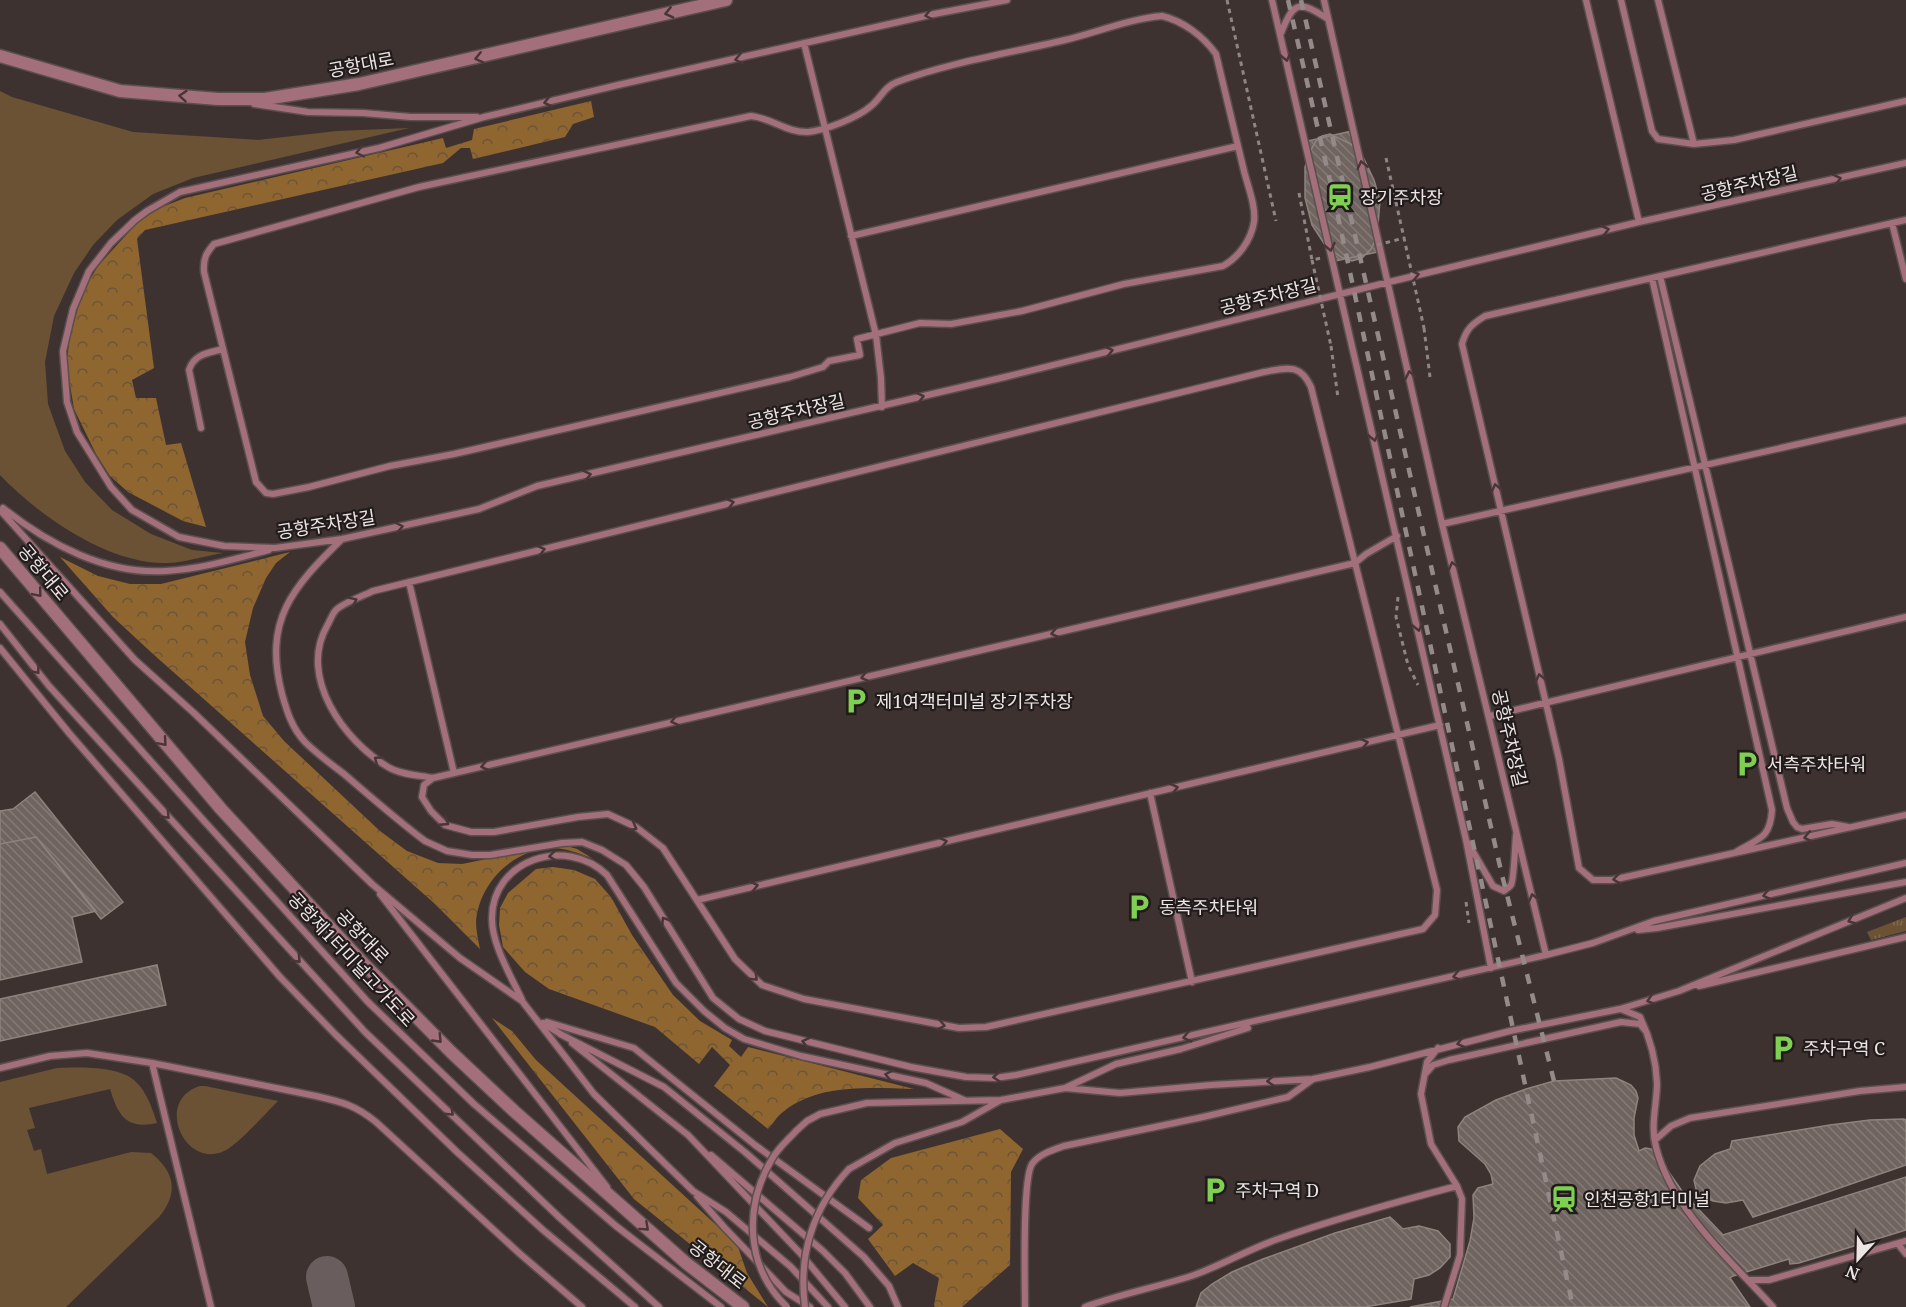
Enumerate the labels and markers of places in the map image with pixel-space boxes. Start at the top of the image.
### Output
station icon: 장기주차장 [1325,182,1355,212]
place label: 장기주차장 [1360,185,1443,209]
parking icon: 제1여객터미널 장기주차장 [841,686,871,716]
place label: 제1여객터미널 장기주차장 [876,689,1073,713]
parking icon: 서측주차타워 [1732,749,1762,779]
place label: 서측주차타워 [1767,752,1866,776]
parking icon: 동측주차타워 [1124,892,1154,922]
place label: 동측주차타워 [1159,895,1258,919]
parking icon: 주차구역 C [1768,1033,1798,1063]
place label: 주차구역 C [1803,1036,1885,1060]
parking icon: 주차구역 D [1200,1175,1230,1205]
place label: 주차구역 D [1235,1178,1319,1202]
station icon: 인천공항1터미널 [1549,1184,1579,1214]
place label: 인천공항1터미널 [1584,1187,1710,1211]

